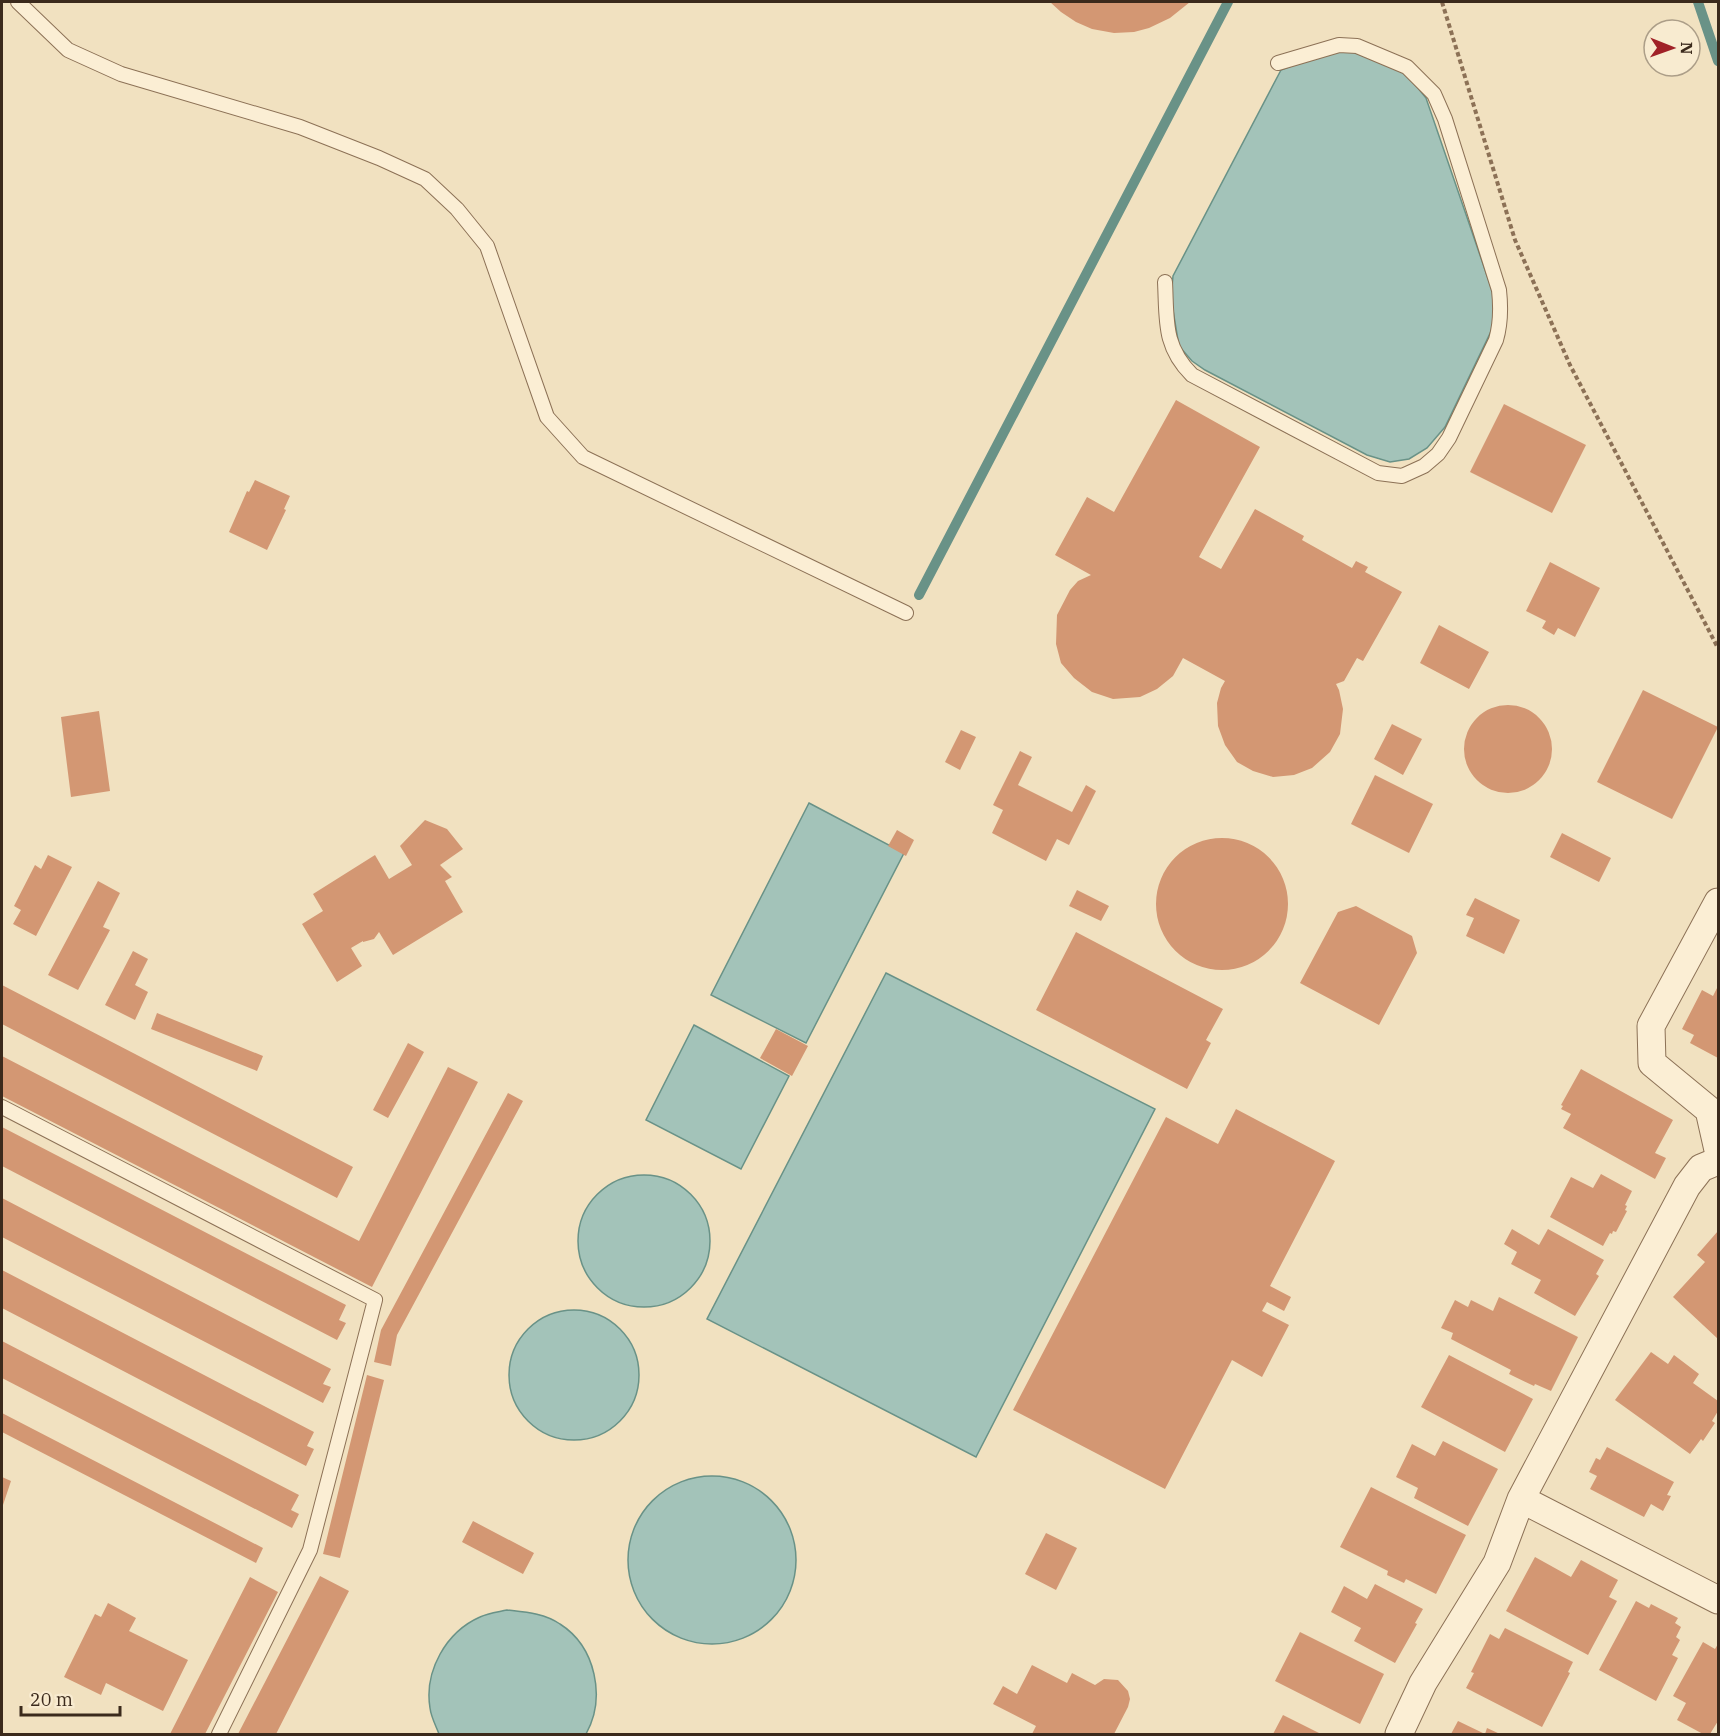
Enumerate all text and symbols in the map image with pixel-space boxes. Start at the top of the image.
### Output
north arrow [1642,18,1702,78]
text: N [1677,42,1697,55]
scale bar [21,1679,120,1717]
text: 20 m [30,1688,73,1711]

